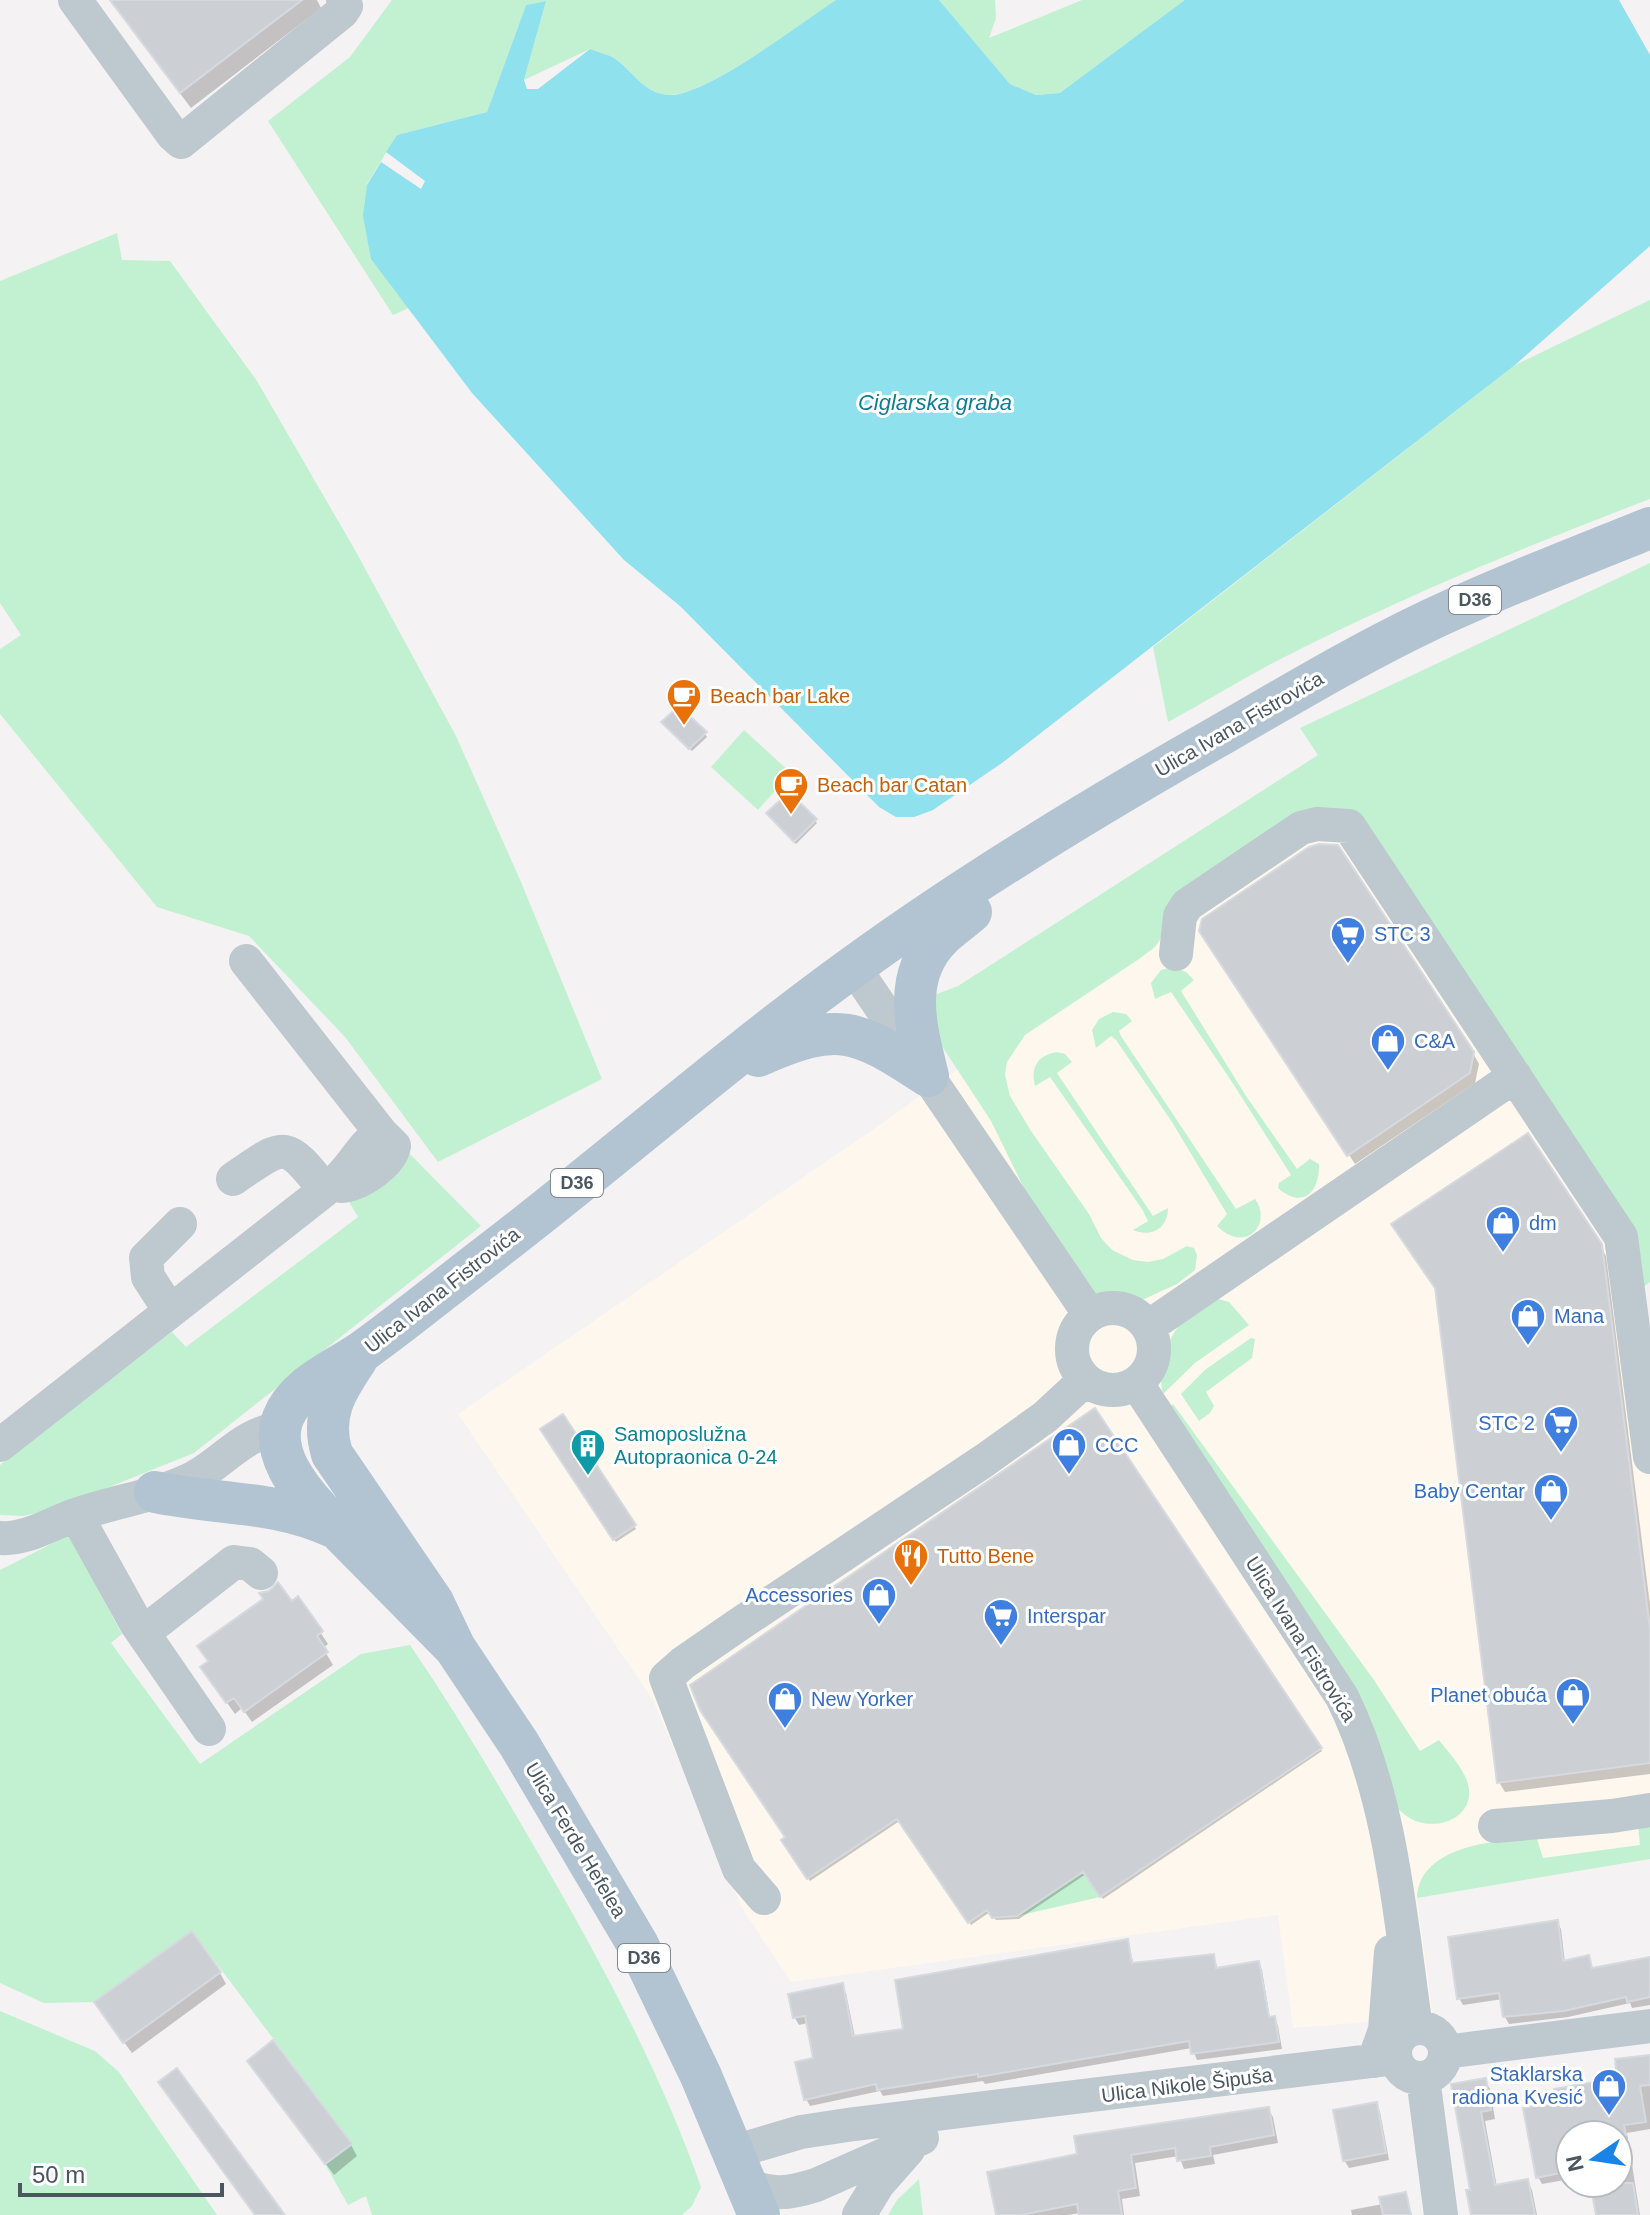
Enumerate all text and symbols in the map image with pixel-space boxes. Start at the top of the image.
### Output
water label: Ciglarska graba [858,390,1012,415]
road number: D36 [1449,586,1501,614]
street label: Ulica Ivana Fistrovića [1151,667,1328,781]
cafe icon: Beach bar Lake [665,677,703,727]
place label: Beach bar Lake [710,685,850,707]
cafe icon: Beach bar Catan [772,766,810,816]
place label: Beach bar Catan [817,774,967,796]
supermarket icon: STC 3 [1329,915,1367,965]
place label: STC 3 [1374,923,1431,945]
shop icon: C&A [1369,1022,1407,1072]
place label: C&A [1414,1030,1456,1052]
road number: D36 [551,1169,603,1197]
shop icon: dm [1484,1204,1522,1254]
place label: dm [1529,1212,1557,1234]
street label: Ulica Ivana Fistrovića [360,1222,524,1357]
shop icon: Mana [1509,1297,1547,1347]
place label: Mana [1554,1305,1605,1327]
supermarket icon: STC 2 [1542,1404,1580,1454]
place label: STC 2 [1478,1412,1535,1434]
place label: Samoposlužna Autopraonica 0-24 [614,1423,777,1468]
shop icon: CCC [1050,1426,1088,1476]
building icon: Samoposlužna Autopraonica 0-24 [569,1427,607,1477]
place label: CCC [1095,1434,1138,1456]
shop icon: Baby Centar [1532,1472,1570,1522]
place label: Baby Centar [1414,1480,1525,1502]
restaurant icon: Tutto Bene [892,1537,930,1587]
place label: Tutto Bene [937,1545,1034,1567]
street label: Ulica Ivana Fistrovića [1241,1553,1361,1726]
shop icon: Accessories [860,1576,898,1626]
place label: Accessories [745,1584,853,1606]
supermarket icon: Interspar [982,1597,1020,1647]
place label: Interspar [1027,1605,1106,1627]
shop icon: Planet obuća [1554,1676,1592,1726]
shop icon: New Yorker [766,1680,804,1730]
place label: Planet obuća [1430,1684,1548,1706]
place label: New Yorker [811,1688,914,1710]
street label: Ulica Ferde Hefelea [521,1759,631,1922]
road number: D36 [618,1944,670,1972]
street label: Ulica Nikole Šipuša [1100,2063,1275,2106]
place label: Staklarska radiona Kvesić [1452,2063,1584,2108]
shop icon: Staklarska radiona Kvesić [1590,2067,1628,2117]
north arrow [1554,2119,1634,2199]
scale bar [20,2147,222,2197]
text: N [1561,2153,1589,2174]
text: 50 m [32,2161,85,2188]

